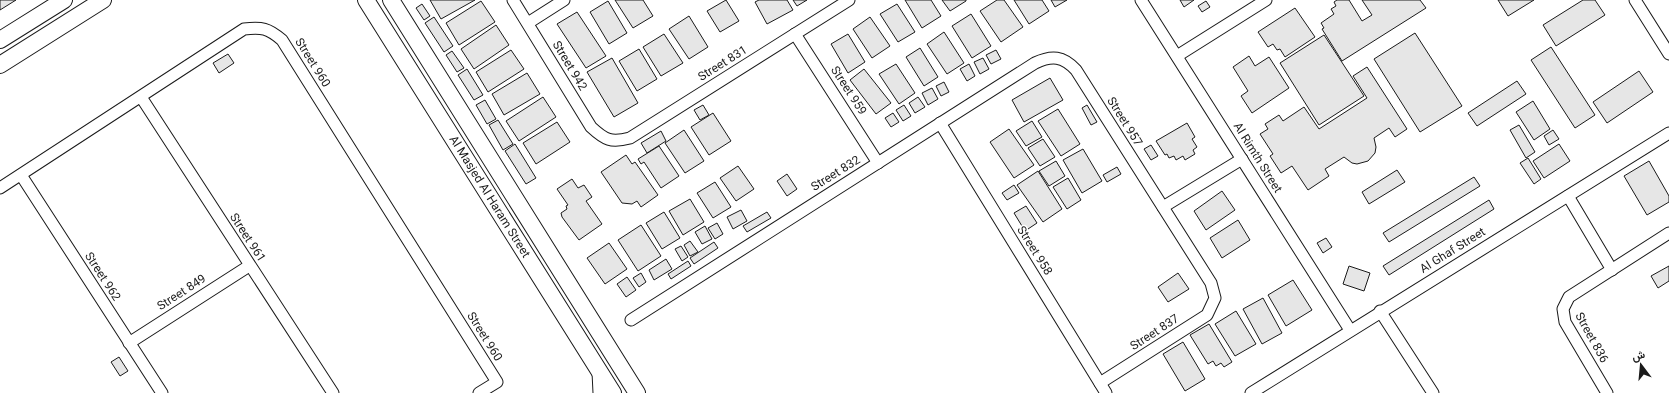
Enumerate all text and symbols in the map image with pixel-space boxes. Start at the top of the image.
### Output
street label: Street 960 [290,35,334,91]
street label: Street 942 [547,38,591,94]
street label: Street 831 [695,42,751,86]
street label: Street 959 [825,63,871,119]
street label: Street 957 [1102,94,1146,150]
street label: Al Rimth Street [1228,119,1286,197]
street label: Al Masjed Al Haram Street [444,132,534,262]
street label: Street 832 [808,152,864,196]
street label: Street 961 [224,210,270,266]
street label: Street 958 [1012,223,1056,279]
street label: Al Ghaf Street [1417,224,1489,278]
street label: Street 962 [79,249,125,305]
street label: Street 849 [154,270,210,316]
street label: Street 960 [462,309,506,365]
street label: Street 837 [1127,310,1183,356]
street label: Street 836 [1570,310,1612,367]
north arrow [1621,345,1661,385]
text: ش [1630,347,1647,367]

